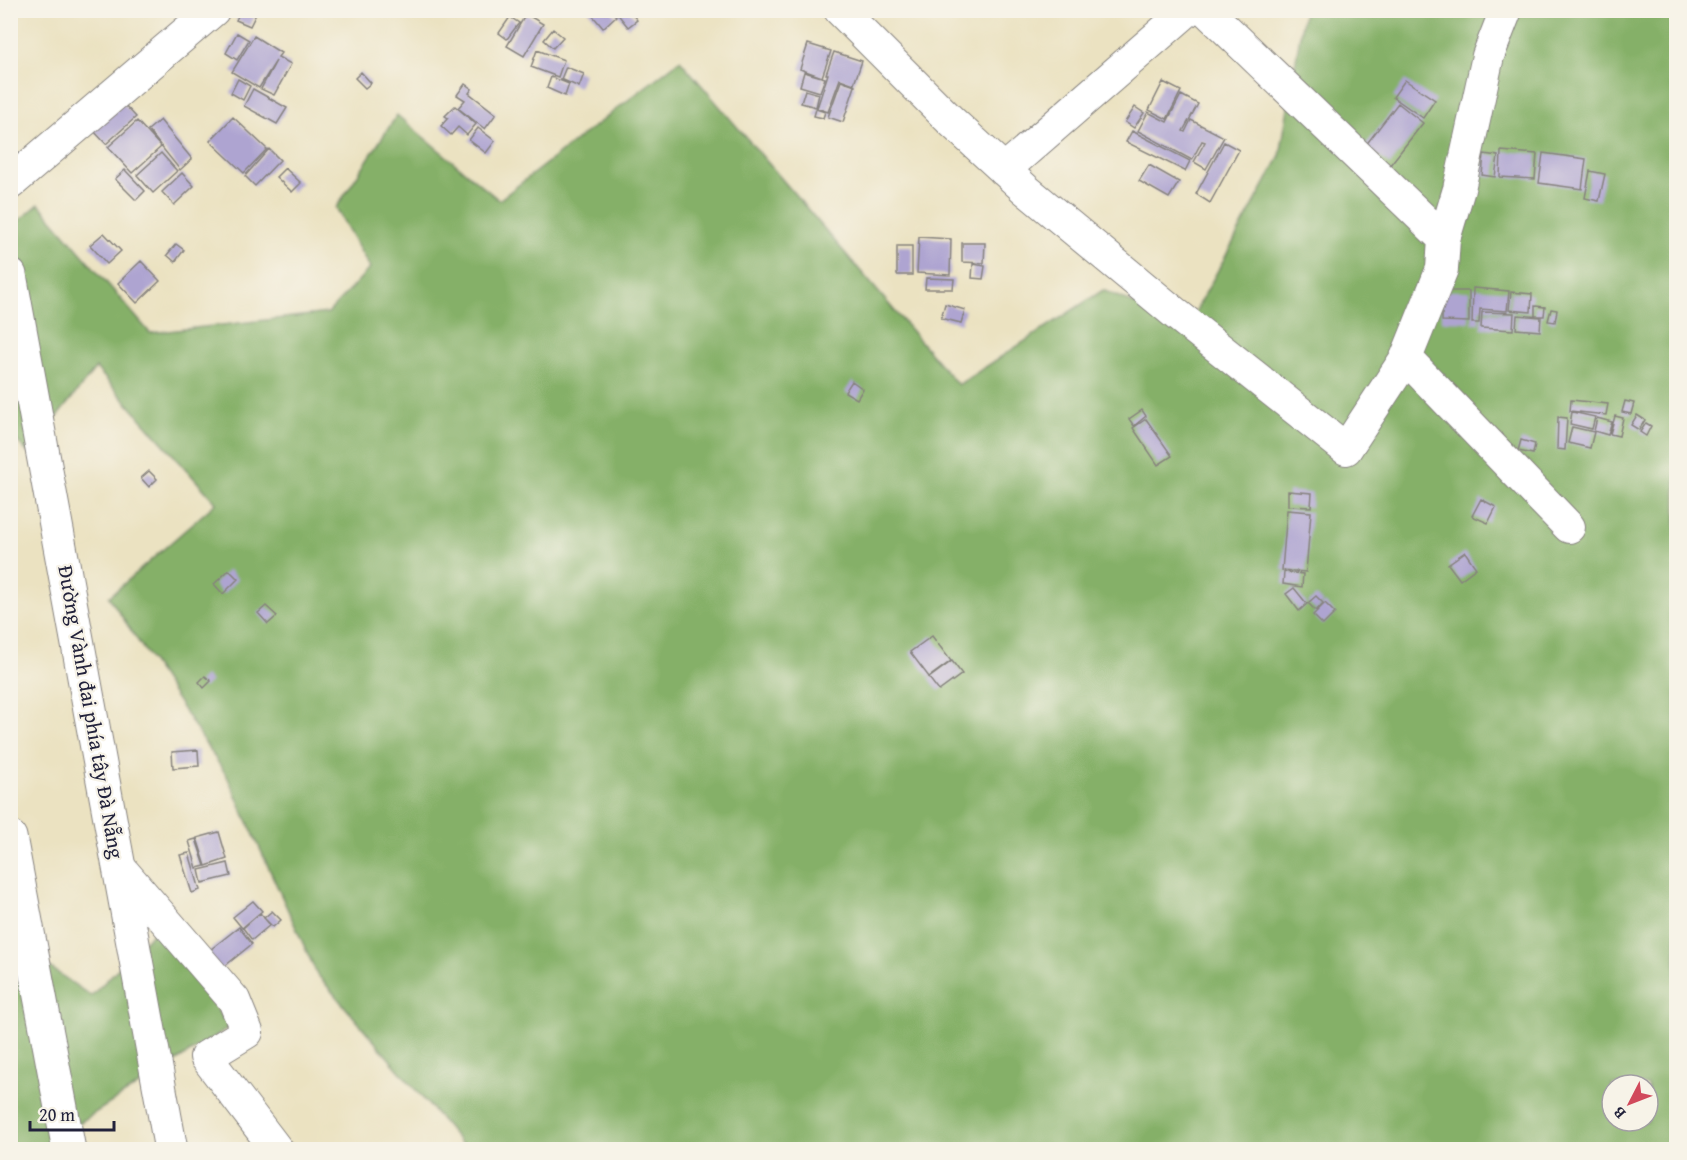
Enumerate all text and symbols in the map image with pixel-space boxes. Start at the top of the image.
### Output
street label: Đường Vành đai phía tây Đà Nẵng [50,563,133,862]
north arrow [1600,1073,1660,1133]
scale bar [30,1094,114,1132]
text: 20 m [39,1101,75,1128]
text: B [1607,1101,1631,1125]

